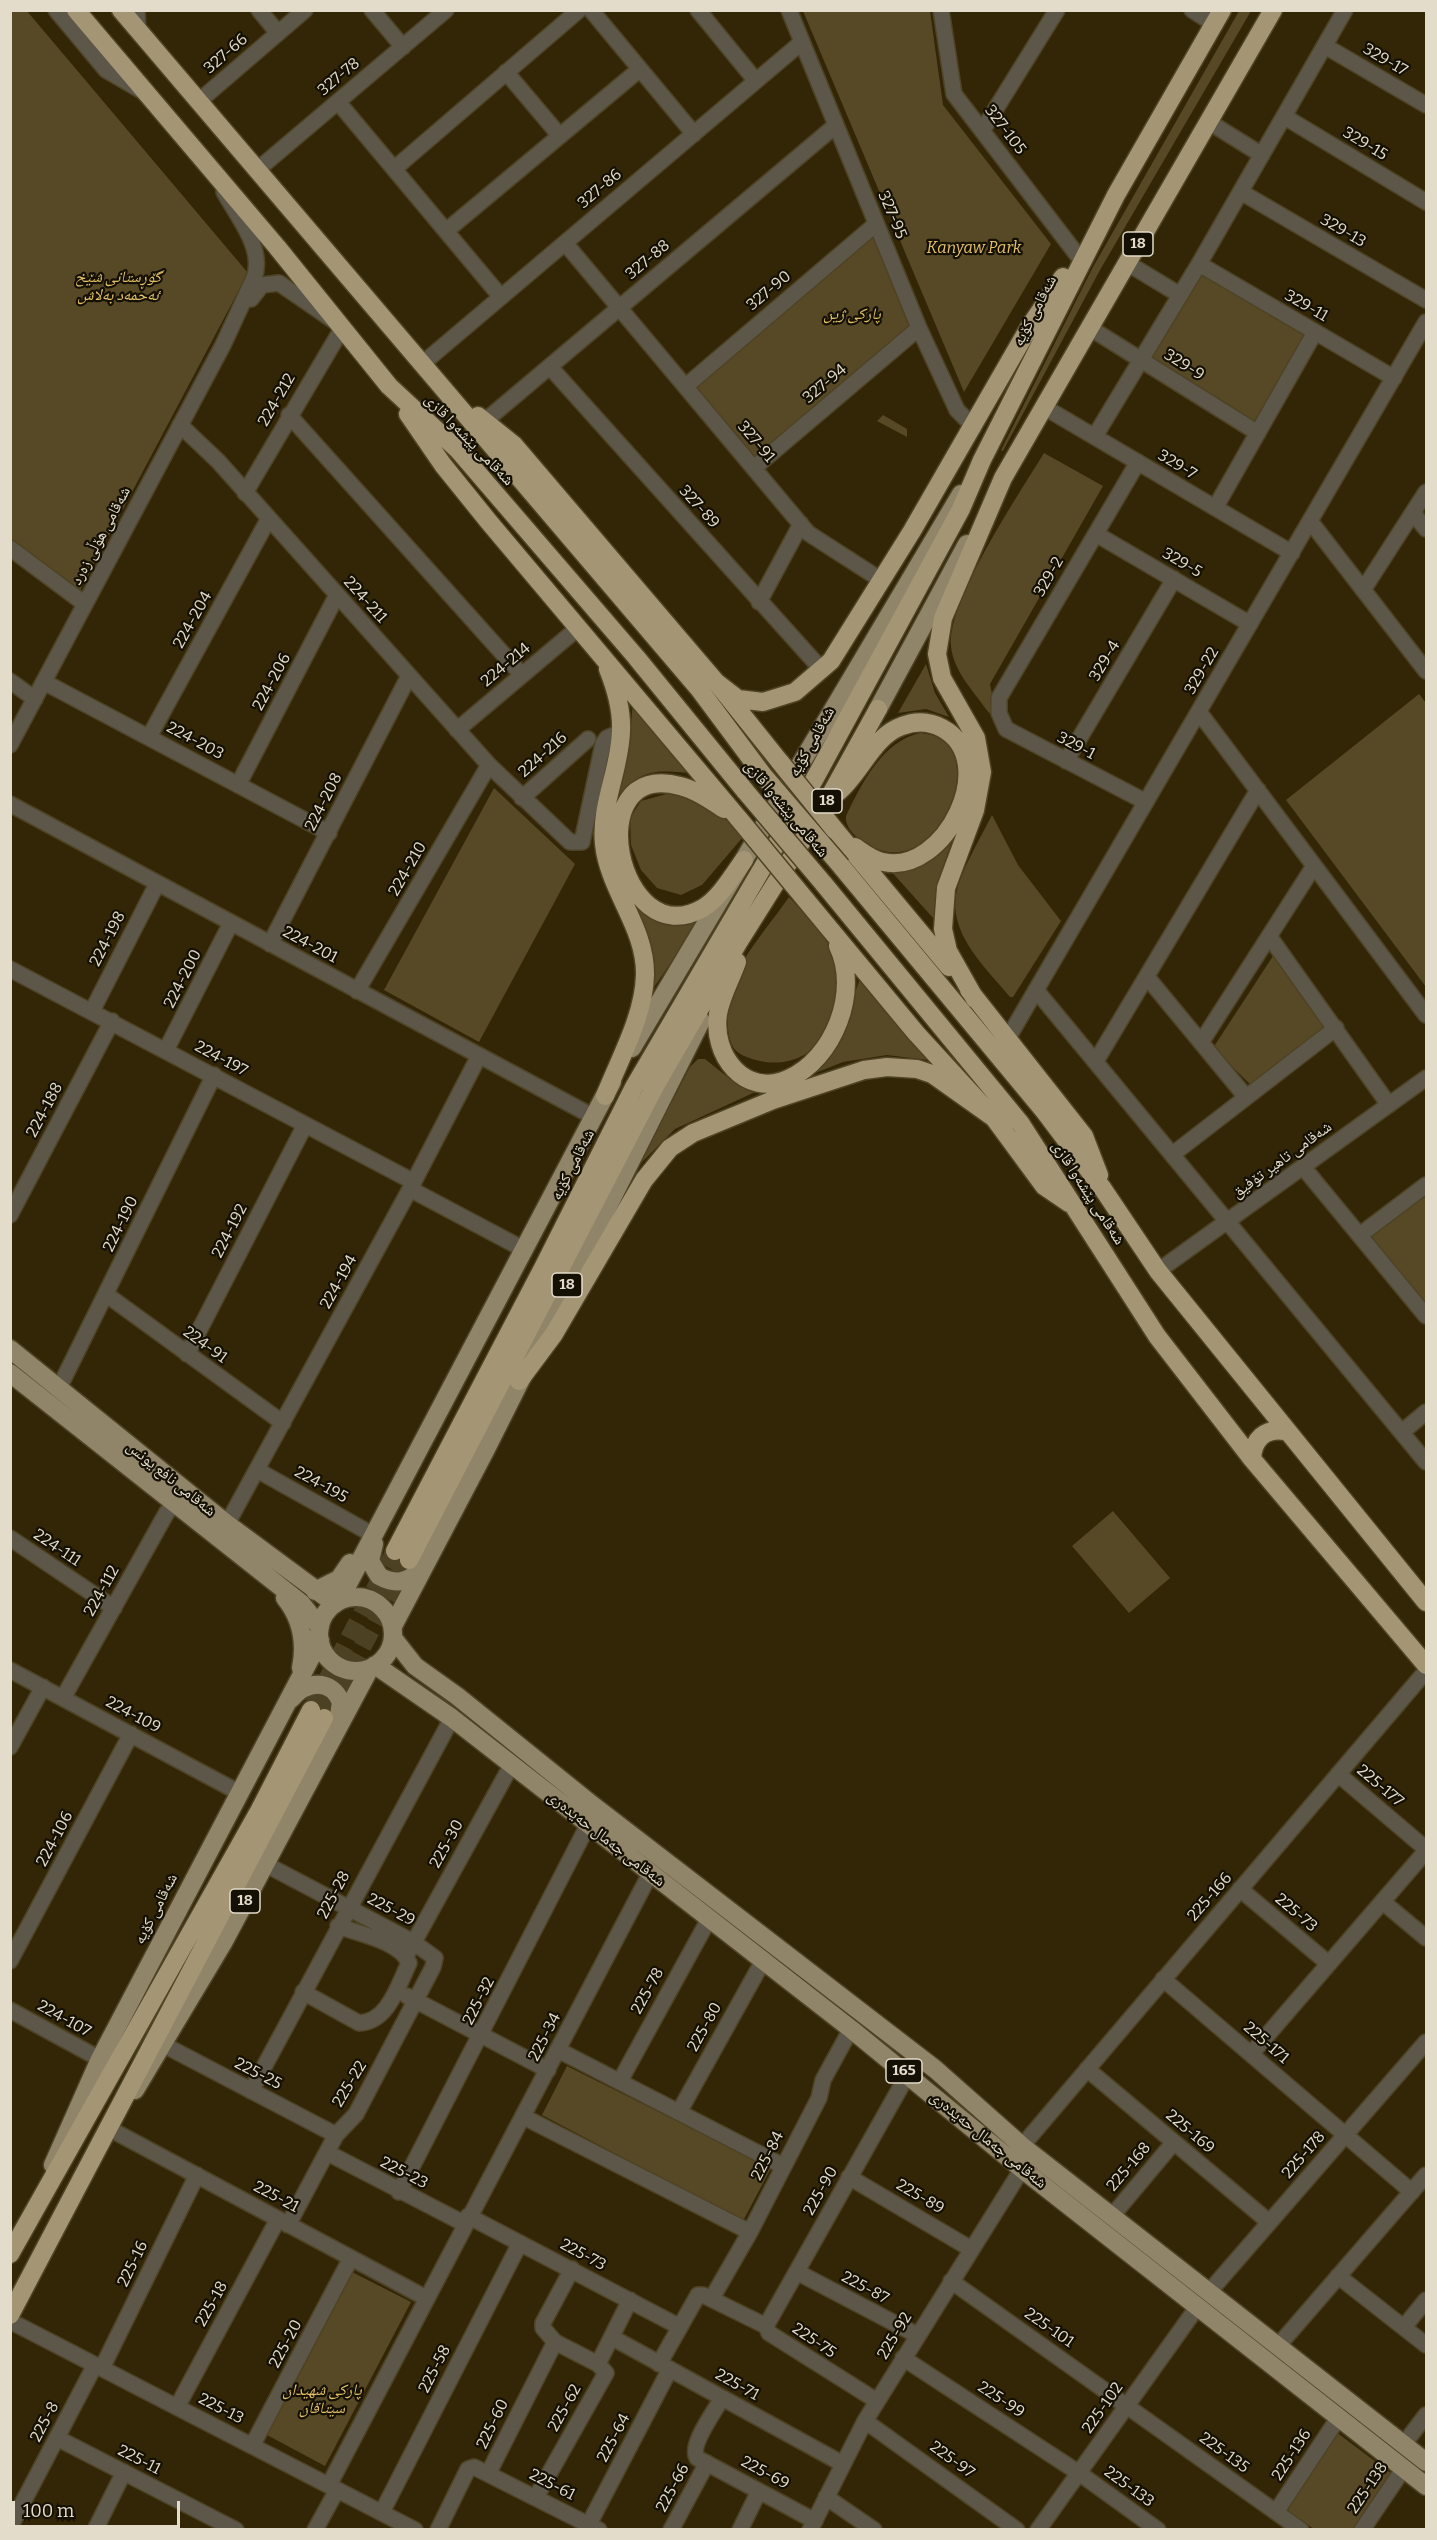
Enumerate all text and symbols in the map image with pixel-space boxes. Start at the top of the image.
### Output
street label: 327-66 [200,30,252,78]
street label: 329-17 [1359,40,1411,80]
street label: 327-78 [314,54,364,100]
street label: 327-105 [980,101,1030,159]
street label: 329-15 [1339,123,1391,165]
street label: 327-86 [574,165,626,213]
street label: 327-95 [873,188,911,242]
street label: 329-13 [1317,210,1369,252]
road number: 18 [1123,232,1153,256]
street label: 327-88 [622,236,674,284]
park label: Kanyaw Park [927,239,1021,259]
street label: 327-90 [743,267,795,315]
park label: گۆڕستانی شێخ ئەحمەد بەلاش [75,268,161,306]
street label: شەقامی کۆیە [1009,272,1061,350]
street label: 329-11 [1281,286,1331,326]
park label: پارکی ژین [823,305,881,325]
street label: 329-9 [1160,345,1208,385]
street label: 327-94 [799,360,851,408]
street label: 224-212 [254,370,300,430]
street label: شەقامی پێشەوا قازی [420,390,518,490]
street label: 327-91 [733,417,779,467]
street label: 329-7 [1154,446,1200,484]
street label: 327-89 [675,481,723,533]
street label: شەقامی هۆڵی زەرد [67,483,135,589]
street label: 329-5 [1159,544,1205,582]
street label: 329-2 [1030,554,1068,600]
street label: 224-211 [339,573,391,627]
street label: 224-204 [170,588,216,652]
street label: 329-4 [1085,637,1125,685]
street label: 224-214 [477,639,535,691]
street label: 329-22 [1181,644,1223,698]
street label: 224-206 [249,650,295,714]
street label: شەقامی کۆیە [785,704,839,780]
street label: 224-203 [163,718,227,764]
street label: 224-216 [515,728,571,782]
street label: 329-1 [1054,728,1098,764]
street label: شەقامی پێشەوا قازی [740,757,832,861]
street label: 224-208 [301,770,347,834]
road number: 18 [812,789,842,813]
street label: 224-210 [385,839,431,899]
street label: 224-198 [86,908,130,970]
street label: 224-201 [279,923,341,967]
street label: 224-200 [160,947,206,1011]
street label: 224-197 [191,1037,251,1081]
street label: 224-188 [23,1079,67,1141]
street label: شەقامی تاهیر تۆفیق [1228,1117,1336,1203]
street label: شەقامی کۆیە [547,1126,599,1204]
street label: شەقامی پێشەوا قازی [1047,1137,1129,1249]
street label: 224-190 [99,1193,143,1255]
street label: 224-192 [208,1201,252,1261]
street label: 224-194 [316,1252,362,1312]
road number: 18 [552,1273,582,1297]
street label: 224-91 [179,1323,231,1367]
street label: شەقامی نافع یونس [122,1437,220,1521]
street label: 224-195 [291,1463,351,1507]
street label: 224-111 [30,1525,84,1571]
street label: 224-112 [80,1562,124,1620]
street label: 224-109 [102,1693,164,1737]
street label: 225-177 [1353,1761,1407,1811]
street label: شەقامی جەمال حەیدەری [543,1787,669,1891]
street label: 224-106 [33,1808,77,1870]
street label: 225-30 [426,1816,468,1872]
street label: 225-28 [313,1868,355,1922]
street label: 225-166 [1184,1869,1236,1925]
street label: شەقامی کۆیە [130,1870,182,1948]
road number: 18 [230,1889,260,1913]
street label: 225-29 [364,1890,418,1930]
street label: 225-73 [1271,1890,1321,1936]
street label: 225-78 [628,1965,668,2017]
street label: 225-32 [459,1974,499,2028]
street label: 224-107 [34,1997,94,2041]
street label: 225-80 [684,1999,726,2055]
street label: 225-34 [525,2010,565,2064]
street label: 225-171 [1239,2018,1293,2068]
street label: 225-25 [231,2054,285,2094]
street label: 225-22 [329,2057,371,2111]
road number: 165 [886,2059,922,2083]
street label: شەقامی جەمال حەیدەری [926,2087,1050,2193]
street label: 225-169 [1162,2106,1218,2158]
street label: 225-178 [1278,2127,1330,2183]
street label: 225-84 [748,2128,788,2184]
street label: 225-168 [1103,2139,1155,2195]
street label: 225-23 [377,2153,431,2193]
street label: 225-90 [800,2163,842,2219]
street label: 225-89 [893,2176,947,2218]
street label: 225-21 [250,2177,302,2217]
street label: 225-73 [557,2235,609,2275]
street label: 225-16 [114,2238,152,2290]
street label: 225-87 [838,2268,892,2308]
street label: 225-18 [192,2278,232,2330]
street label: 225-101 [1021,2304,1077,2352]
street label: 225-92 [874,2309,916,2363]
street label: 225-20 [265,2317,307,2371]
street label: 225-75 [788,2319,840,2363]
street label: 225-58 [415,2342,455,2396]
street label: 225-71 [712,2365,762,2405]
street label: 225-99 [974,2378,1028,2422]
street label: 225-102 [1078,2379,1128,2437]
park label: پارکی شهیدان سیتاقان [282,2381,362,2419]
street label: 225-62 [544,2381,586,2435]
street label: 225-13 [195,2390,247,2428]
street label: 225-60 [473,2396,513,2452]
street label: 225-8 [26,2399,64,2445]
street label: 225-64 [593,2411,635,2465]
street label: 225-136 [1268,2426,1316,2484]
street label: 225-135 [1195,2429,1253,2477]
street label: 225-97 [926,2437,978,2483]
street label: 225-11 [114,2441,164,2479]
street label: 225-69 [738,2452,792,2494]
street label: 225-138 [1344,2459,1392,2517]
street label: 225-66 [652,2461,694,2515]
street label: 225-133 [1100,2462,1158,2512]
street label: 225-61 [526,2465,578,2505]
scale bar [15,2489,183,2527]
text: 100 m [23,2500,74,2522]

